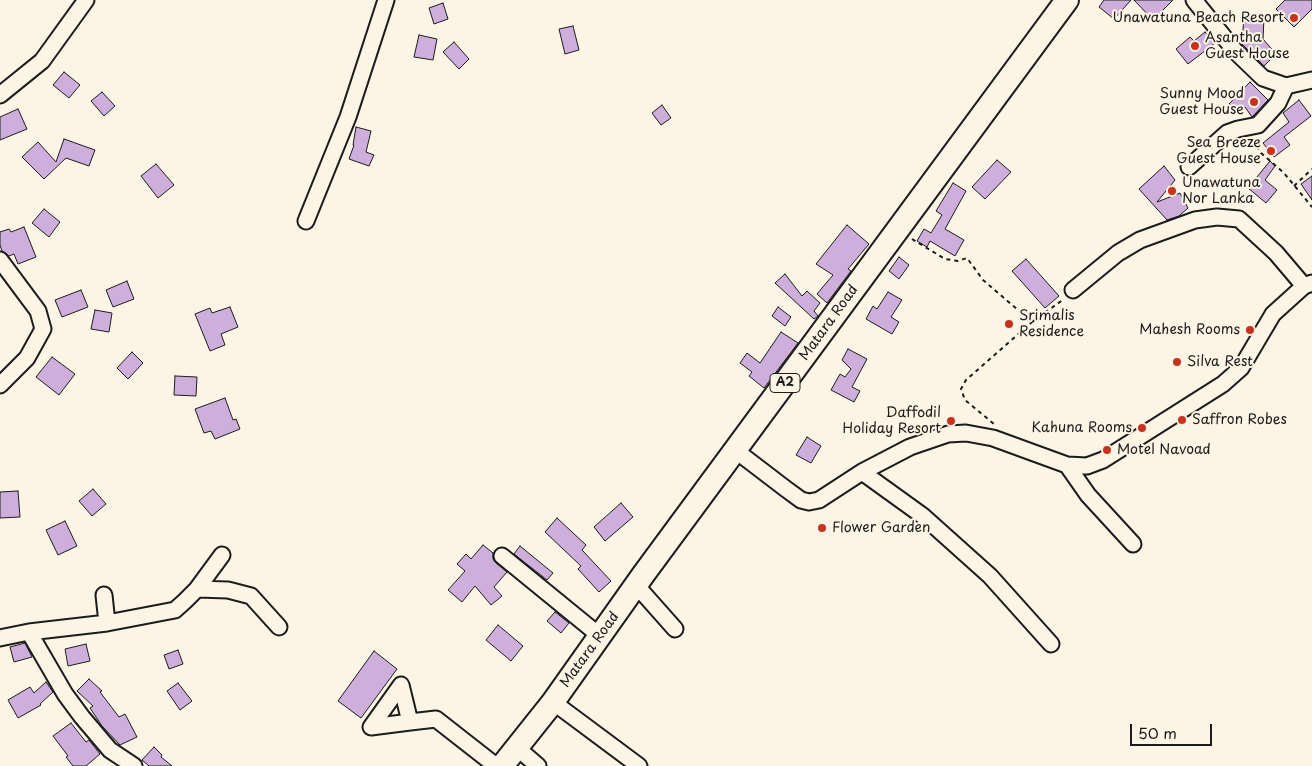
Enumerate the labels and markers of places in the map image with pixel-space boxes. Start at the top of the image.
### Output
place label: Unawatuna Beach Resort [1113,10,1284,26]
marker: Unawatuna Beach Resort [1288,12,1300,24]
place label: Asantha Guest House [1205,30,1290,62]
marker: Asantha Guest House [1189,40,1201,52]
place label: Sunny Mood Guest House [1159,86,1244,118]
marker: Sunny Mood Guest House [1248,96,1260,108]
place label: Sea Breeze Guest House [1176,135,1261,168]
marker: Sea Breeze Guest House [1265,145,1277,157]
place label: Unawatuna Nor Lanka [1182,175,1260,208]
marker: Unawatuna Nor Lanka [1166,185,1178,197]
place label: Srimalis Residence [1019,308,1084,341]
marker: Srimalis Residence [1003,318,1015,330]
place label: Mahesh Rooms [1139,322,1240,338]
marker: Mahesh Rooms [1244,324,1256,336]
place label: Silva Rest [1187,354,1253,370]
marker: Silva Rest [1171,356,1183,368]
place label: Daffodil Holiday Resort [842,405,941,438]
place label: Saffron Robes [1192,412,1287,428]
marker: Saffron Robes [1176,414,1188,426]
marker: Daffodil Holiday Resort [945,415,957,427]
place label: Kahuna Rooms [1032,420,1132,436]
marker: Kahuna Rooms [1136,422,1148,434]
place label: Motel Navoad [1117,442,1211,458]
marker: Motel Navoad [1101,444,1113,456]
place label: Flower Garden [832,520,930,536]
marker: Flower Garden [816,522,828,534]

